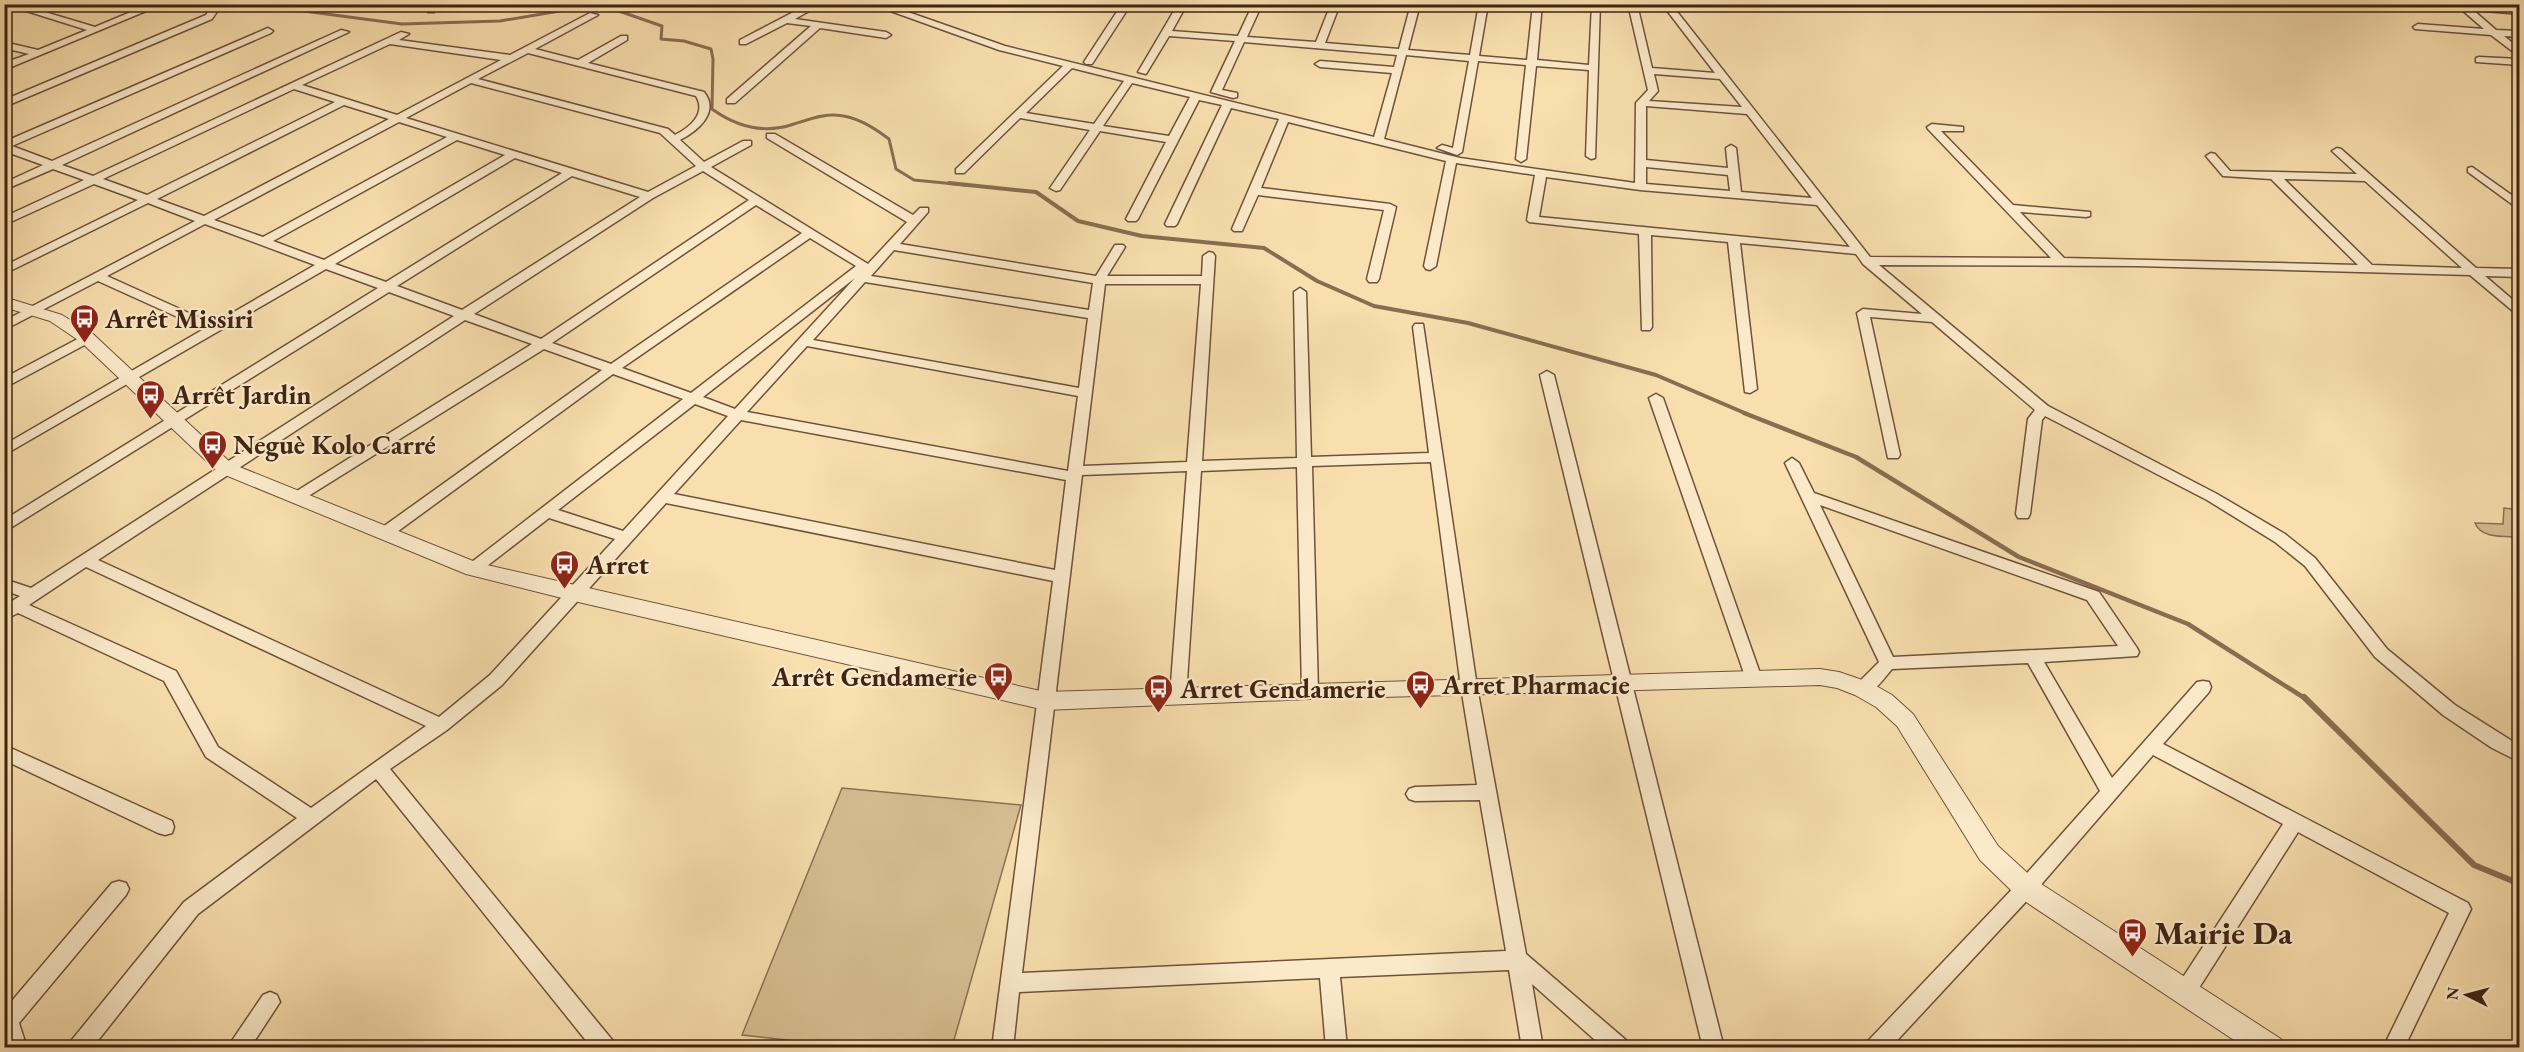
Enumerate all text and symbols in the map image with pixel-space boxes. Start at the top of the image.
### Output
place label: Arrêt Missiri [104,301,254,336]
bus stop icon: Arrêt Missiri [68,302,100,344]
place label: Arrêt Jardin [171,377,312,412]
bus stop icon: Arrêt Jardin [135,378,167,420]
place label: Neguè Kolo Carré [233,427,436,462]
bus stop icon: Neguè Kolo Carré [196,428,228,470]
place label: Arret [585,547,649,582]
bus stop icon: Arret [549,548,581,590]
place label: Arrêt Gendamerie [771,659,977,694]
bus stop icon: Arrêt Gendamerie [982,660,1014,702]
place label: Arret Pharmacie [1441,667,1630,702]
bus stop icon: Arret Pharmacie [1405,668,1437,710]
place label: Arret Gendamerie [1179,671,1385,706]
bus stop icon: Arret Gendamerie [1143,672,1175,714]
place label: Mairie Da [2154,911,2293,954]
bus stop icon: Mairie Da [2117,916,2149,958]
north arrow [2437,965,2497,1025]
text: N [2441,986,2464,1001]

